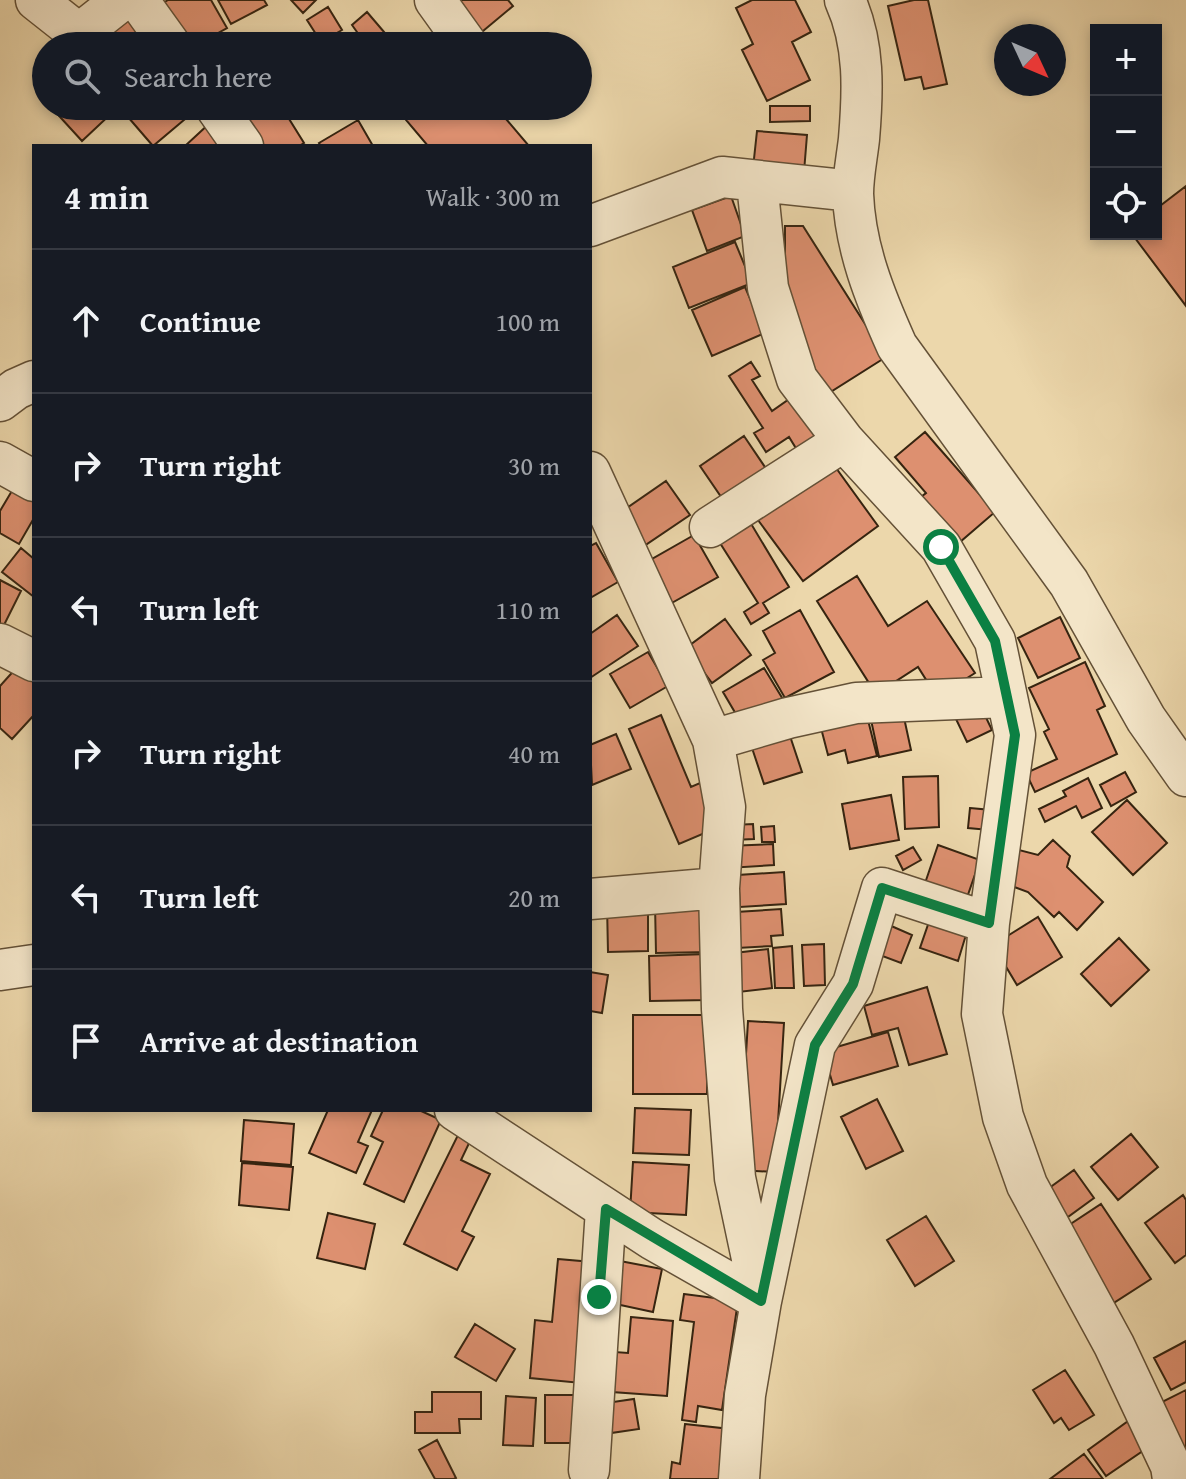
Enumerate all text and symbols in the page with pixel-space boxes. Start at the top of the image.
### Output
north arrow [994,24,1066,96]
map controls [1090,24,1162,240]
button: + [1090,24,1162,96]
search box [32,32,592,120]
icon: search [60,54,104,98]
text: Search here [124,54,272,98]
button: − [1090,96,1162,168]
button: locate [1090,168,1162,240]
text: 4 min [64,172,149,221]
text: Walk · 300 m [426,177,560,216]
icon: ahead [64,299,108,343]
text: Continue [140,299,261,343]
text: 100 m [495,302,560,341]
icon: right [64,443,108,487]
text: Turn right [140,443,281,487]
text: 30 m [508,446,560,485]
route start [923,529,959,565]
icon: left [64,587,108,631]
text: Turn left [140,587,259,631]
text: 110 m [495,590,560,629]
icon: right [64,731,108,775]
text: Turn right [140,731,281,775]
text: 40 m [508,734,560,773]
icon: left [64,875,108,919]
text: Turn left [140,875,259,919]
text: 20 m [508,878,560,917]
icon: arrive [64,1019,108,1063]
text: Arrive at destination [140,1019,418,1063]
route end [581,1279,617,1315]

